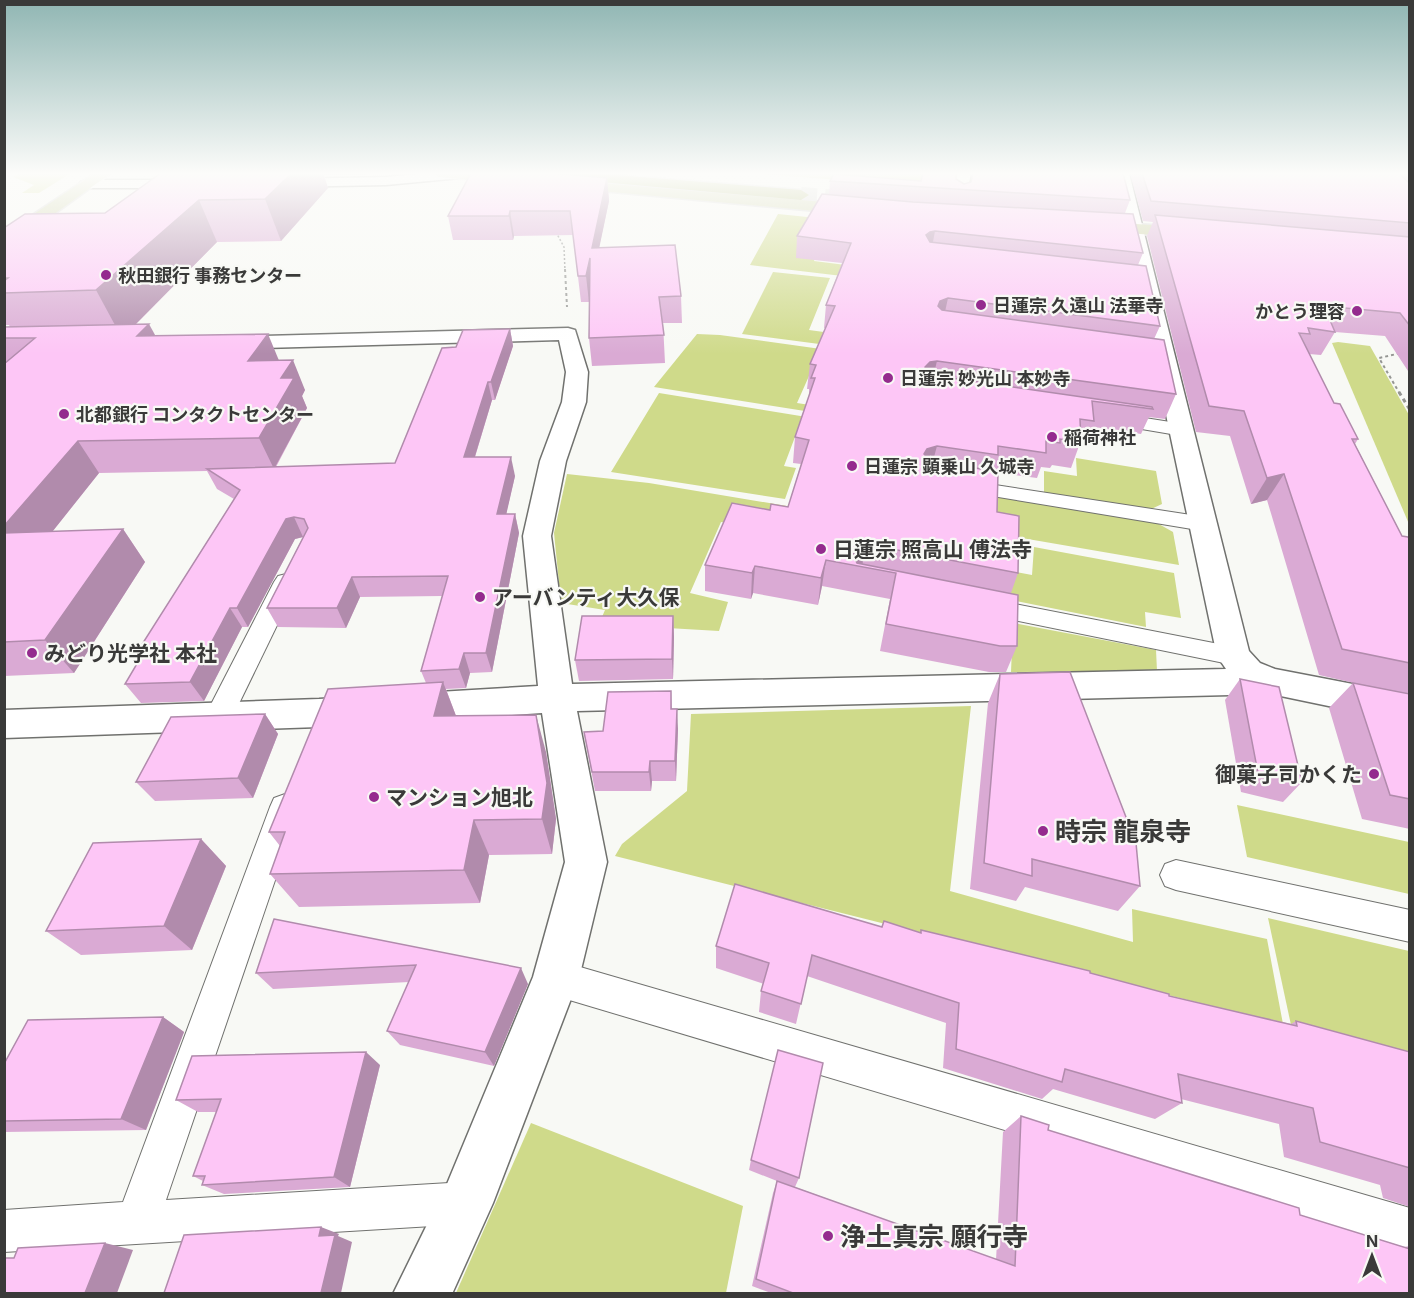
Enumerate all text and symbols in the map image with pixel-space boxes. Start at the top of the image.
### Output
place label: 秋田銀行 事務センター [118,265,302,286]
marker: 秋田銀行 事務センター [99,268,113,282]
place label: 日蓮宗 久遠山 法華寺 [993,295,1164,316]
marker: 日蓮宗 久遠山 法華寺 [974,298,988,312]
place label: かとう理容 [1255,301,1345,322]
marker: かとう理容 [1350,304,1364,318]
place label: 日蓮宗 妙光山 本妙寺 [900,368,1071,389]
marker: 日蓮宗 妙光山 本妙寺 [881,371,895,385]
place label: 北都銀行 コンタクトセンター [76,404,314,425]
marker: 北都銀行 コンタクトセンター [57,407,71,421]
place label: 稲荷神社 [1064,427,1136,448]
marker: 稲荷神社 [1045,430,1059,444]
place label: 日蓮宗 顕乗山 久城寺 [864,456,1035,477]
marker: 日蓮宗 顕乗山 久城寺 [845,459,859,473]
place label: 日蓮宗 照高山 傅法寺 [833,537,1032,562]
marker: 日蓮宗 照高山 傅法寺 [814,542,828,556]
place label: アーバンティ大久保 [492,585,680,610]
marker: アーバンティ大久保 [473,590,487,604]
place label: みどり光学社 本社 [44,641,217,666]
marker: みどり光学社 本社 [25,646,39,660]
place label: 御菓子司かくた [1215,762,1362,787]
marker: 御菓子司かくた [1367,767,1381,781]
place label: マンション旭北 [386,785,533,810]
marker: マンション旭北 [367,790,381,804]
place label: 時宗 龍泉寺 [1055,816,1191,847]
marker: 時宗 龍泉寺 [1036,824,1050,838]
place label: 浄土真宗 願行寺 [840,1221,1028,1252]
north arrow [1342,1226,1402,1286]
marker: 浄土真宗 願行寺 [821,1229,835,1243]
text: N [1366,1231,1378,1251]

